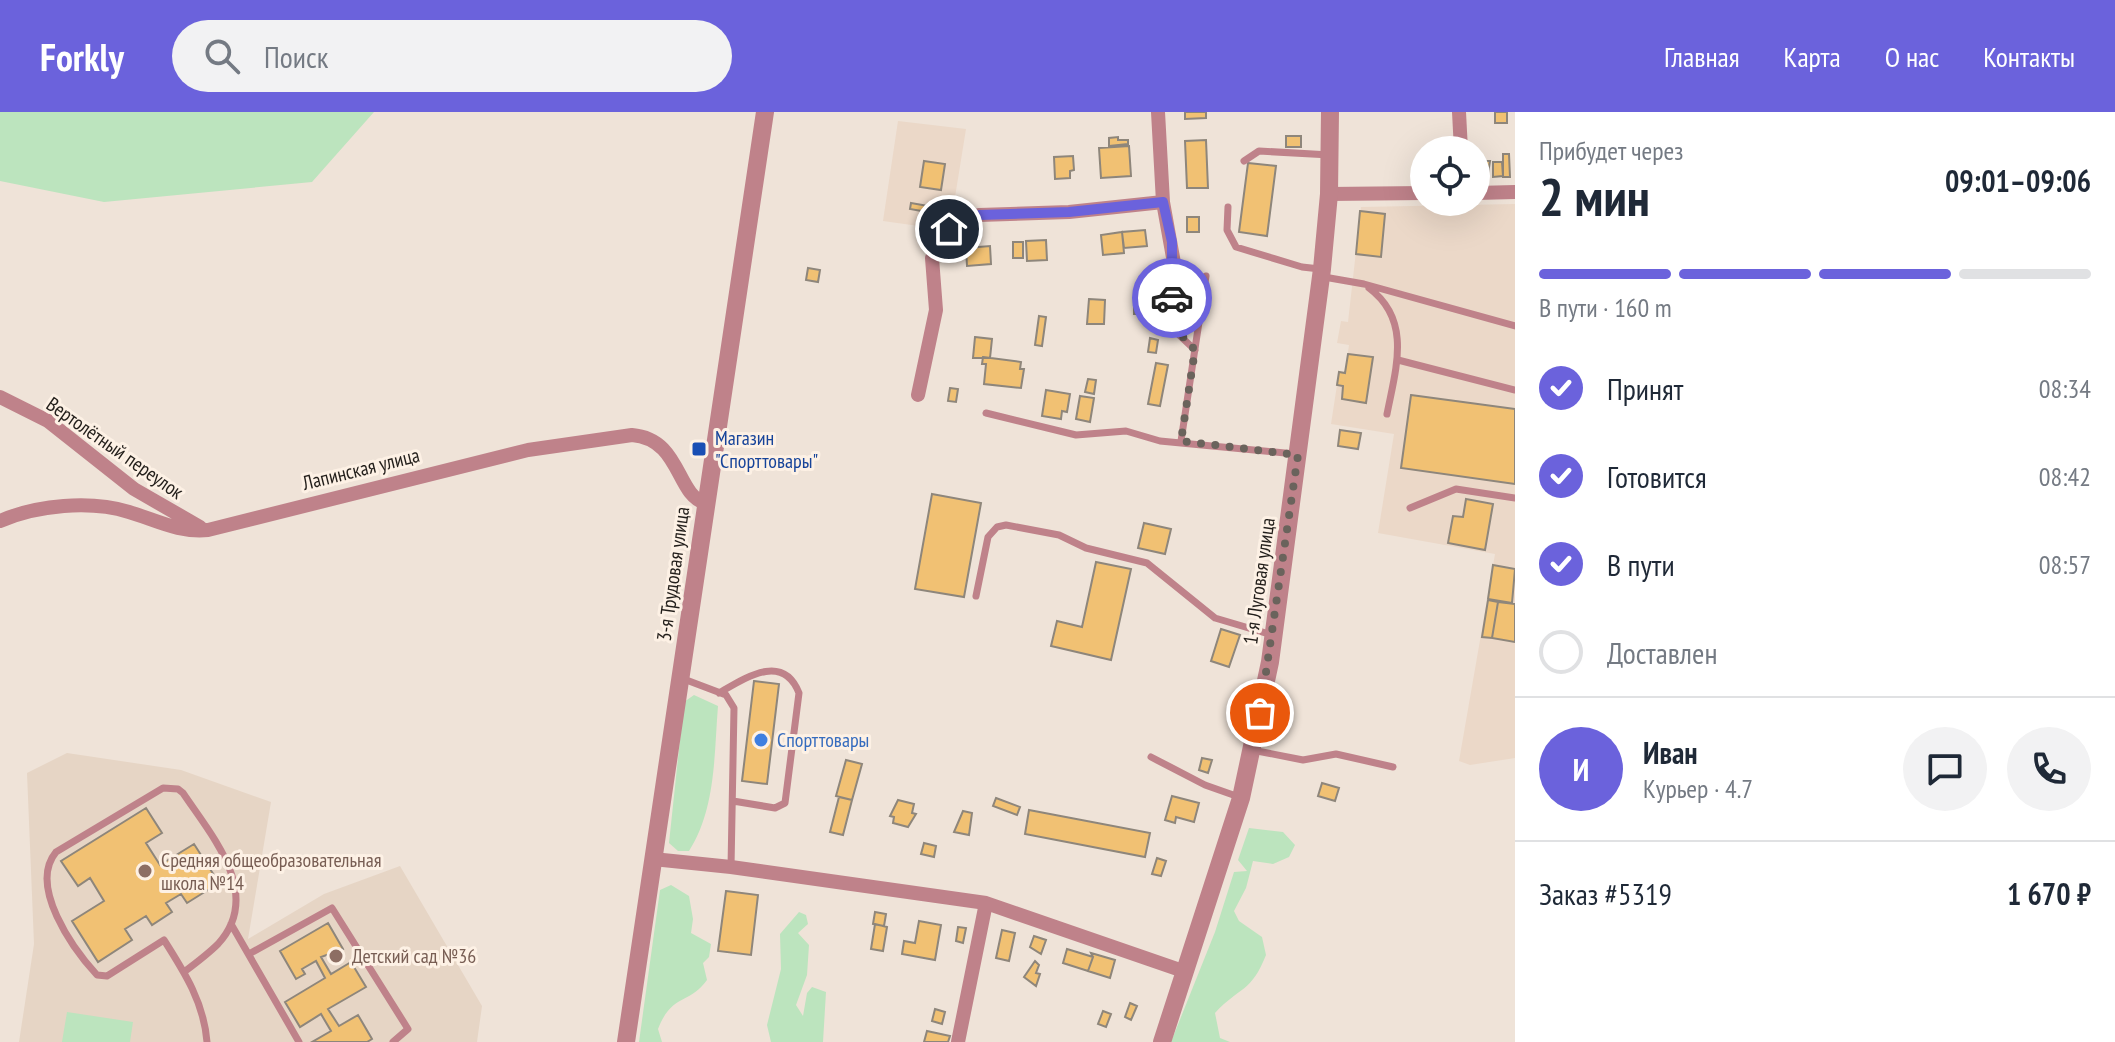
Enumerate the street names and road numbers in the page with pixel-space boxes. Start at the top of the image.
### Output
street label: Вертолётный переулок [41,391,189,505]
street label: Лапинская улица [299,442,422,496]
street label: 3-я Трудовая улица [651,505,695,643]
street label: 1-я Луговая улица [1237,516,1281,646]

